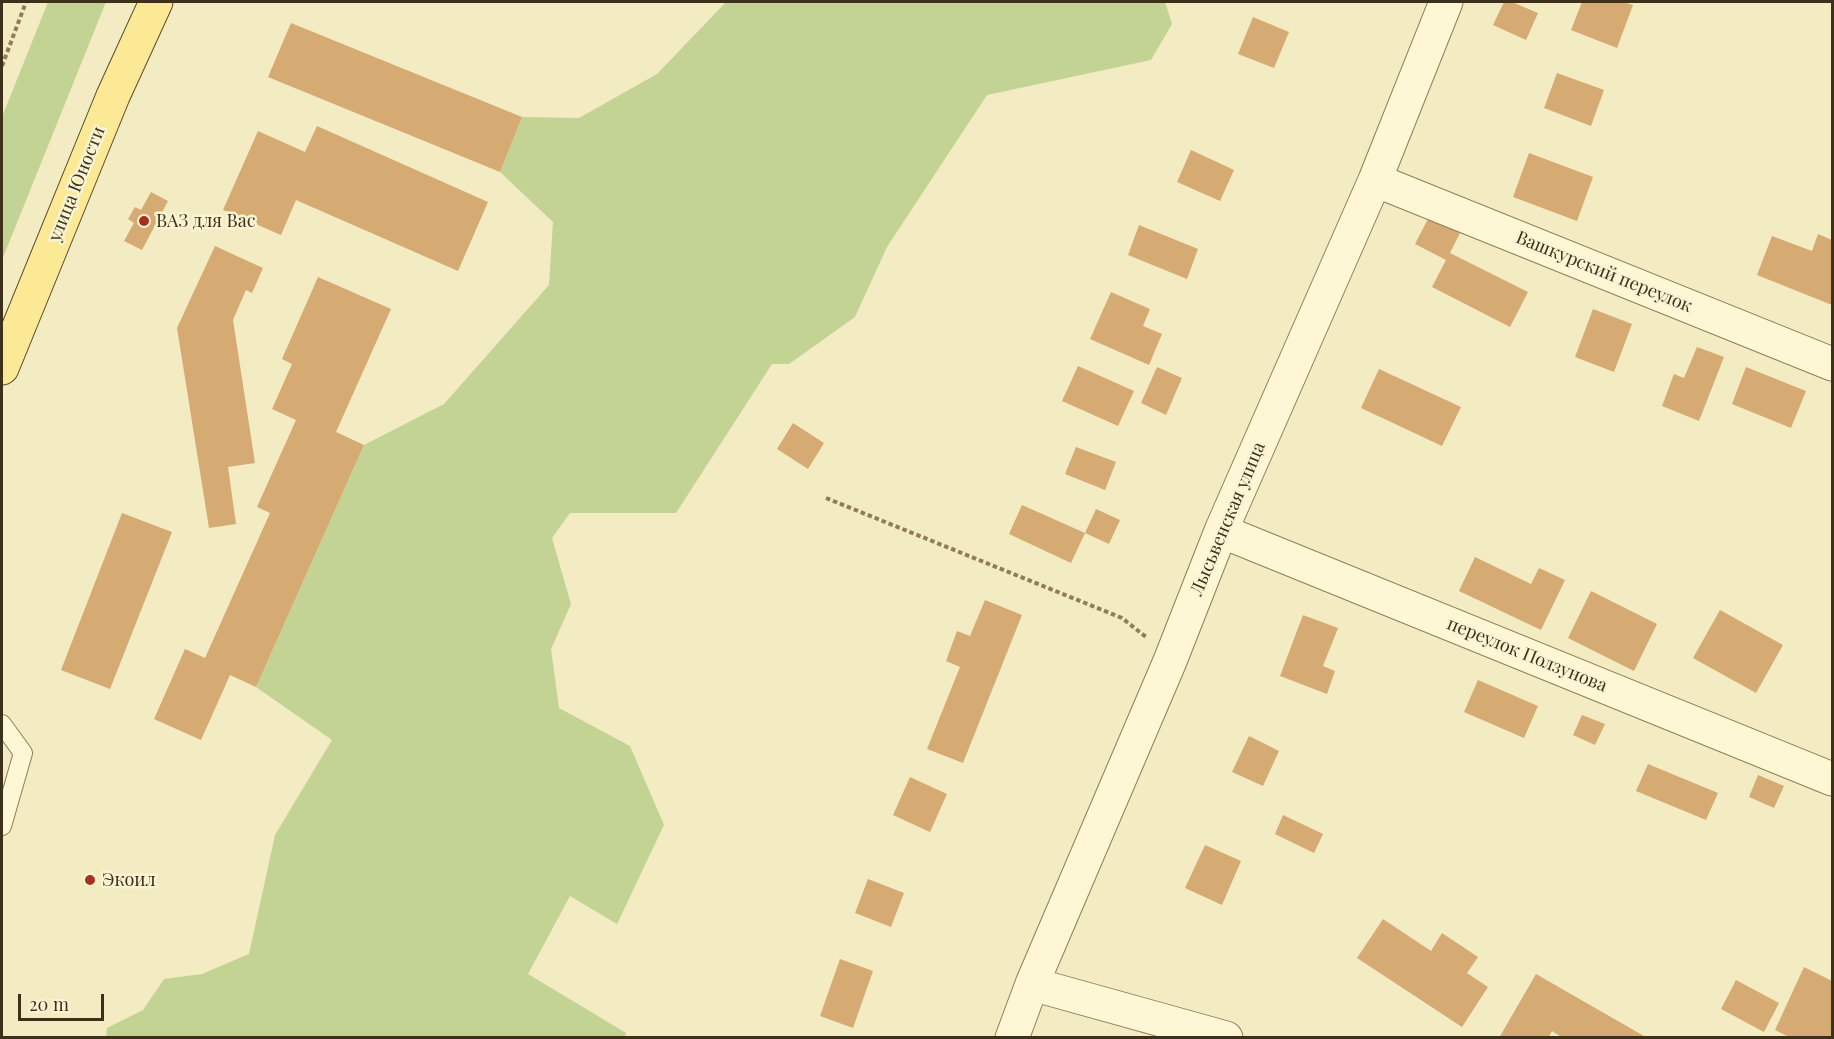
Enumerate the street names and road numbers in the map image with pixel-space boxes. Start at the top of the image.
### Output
street label: улица Юности [44,123,110,245]
street label: Вашкурский переулок [1513,227,1695,317]
street label: Лысьвенская улица [1186,439,1270,599]
street label: переулок Ползунова [1444,613,1610,697]

